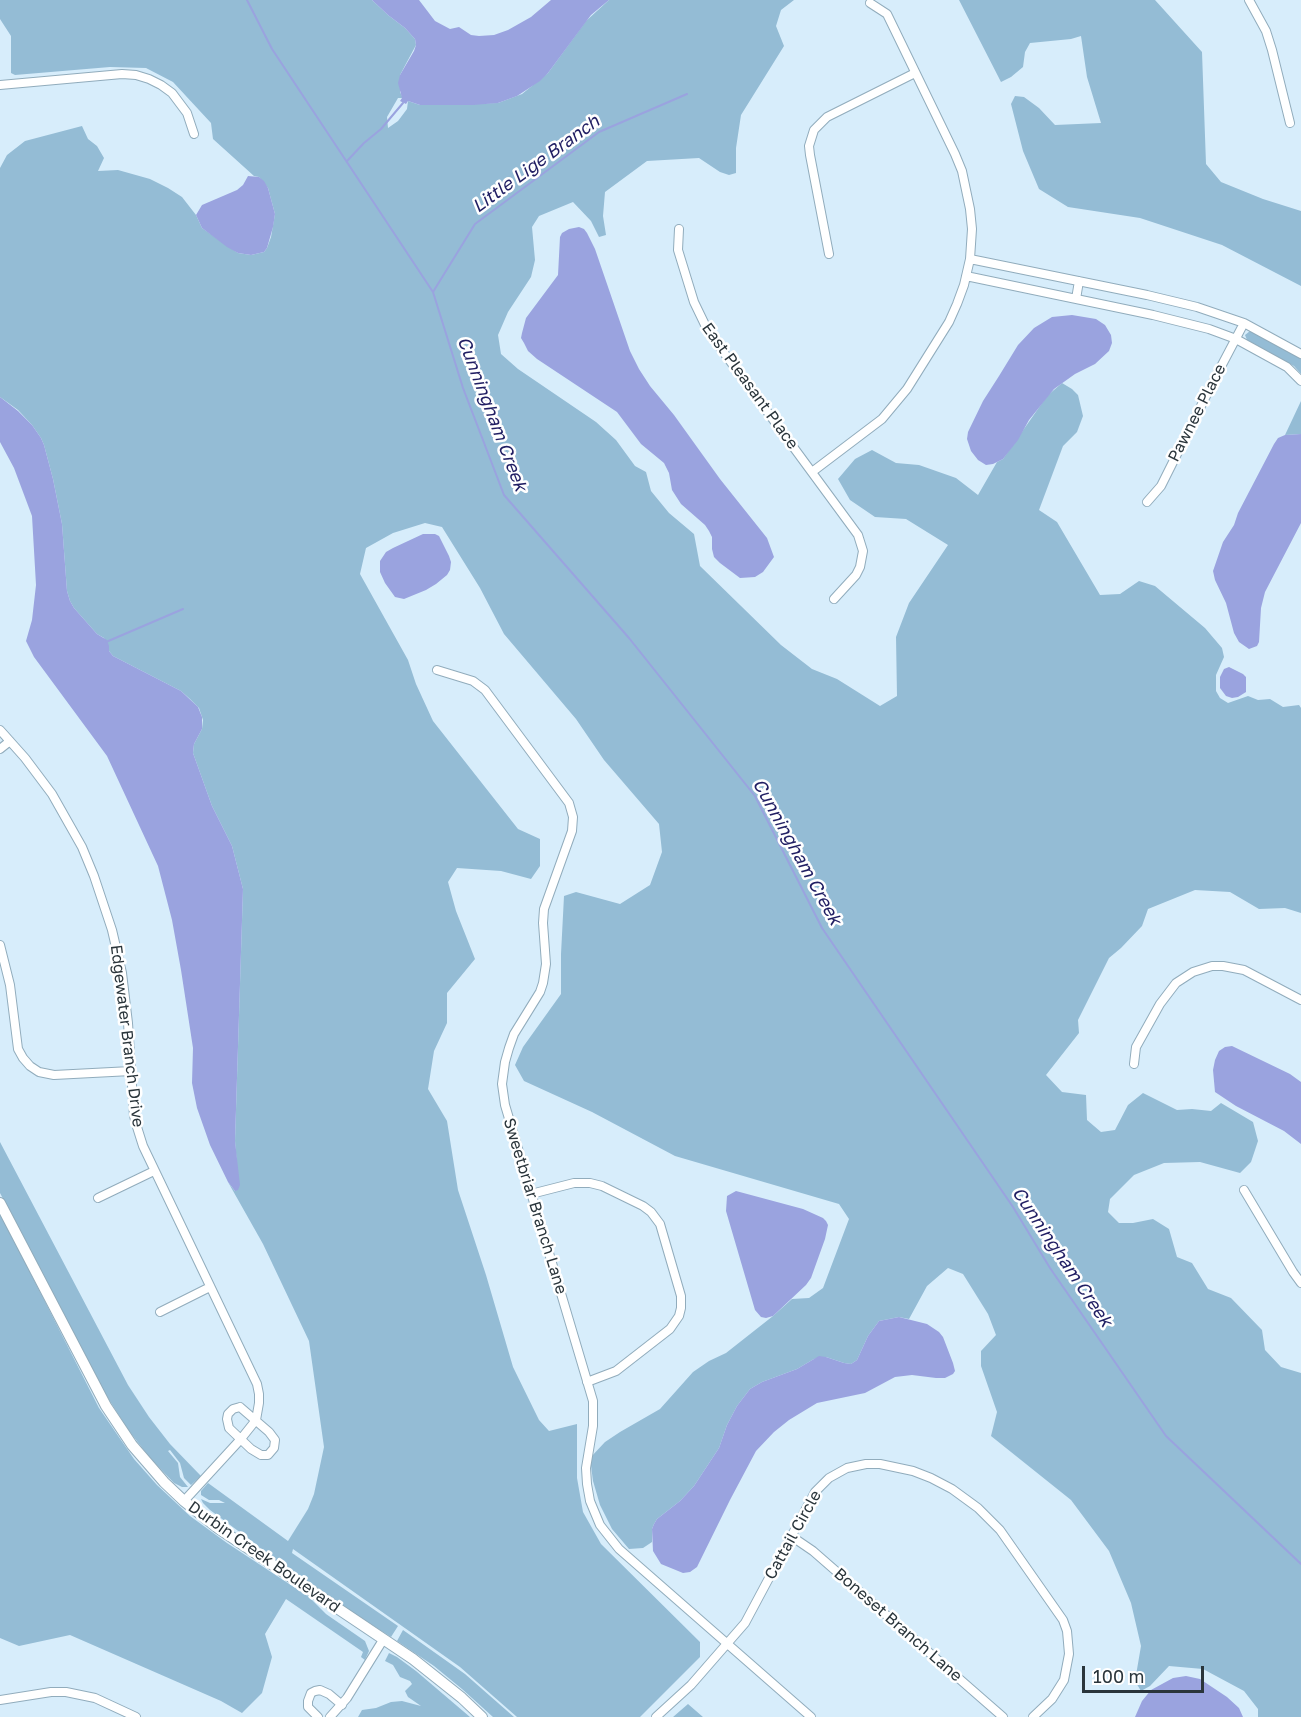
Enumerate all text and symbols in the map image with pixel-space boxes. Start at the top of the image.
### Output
water label: Little Lige Branch [468,111,604,217]
street label: East Pleasant Place [698,319,802,453]
water label: Cunningham Creek [453,334,531,494]
street label: Pawnee Place [1164,361,1230,465]
water label: Cunningham Creek [748,775,846,929]
street label: Edgewater Branch Drive [106,944,148,1128]
street label: Sweetbriar Branch Lane [499,1116,571,1296]
water label: Cunningham Creek [1007,1183,1117,1331]
street label: Cattail Circle [761,1487,825,1583]
street label: Durbin Creek Boulevard [184,1497,344,1617]
street label: Boneset Branch Lane [830,1564,966,1686]
scale bar [1085,1654,1206,1692]
text: 100 m [1093,1665,1144,1687]

